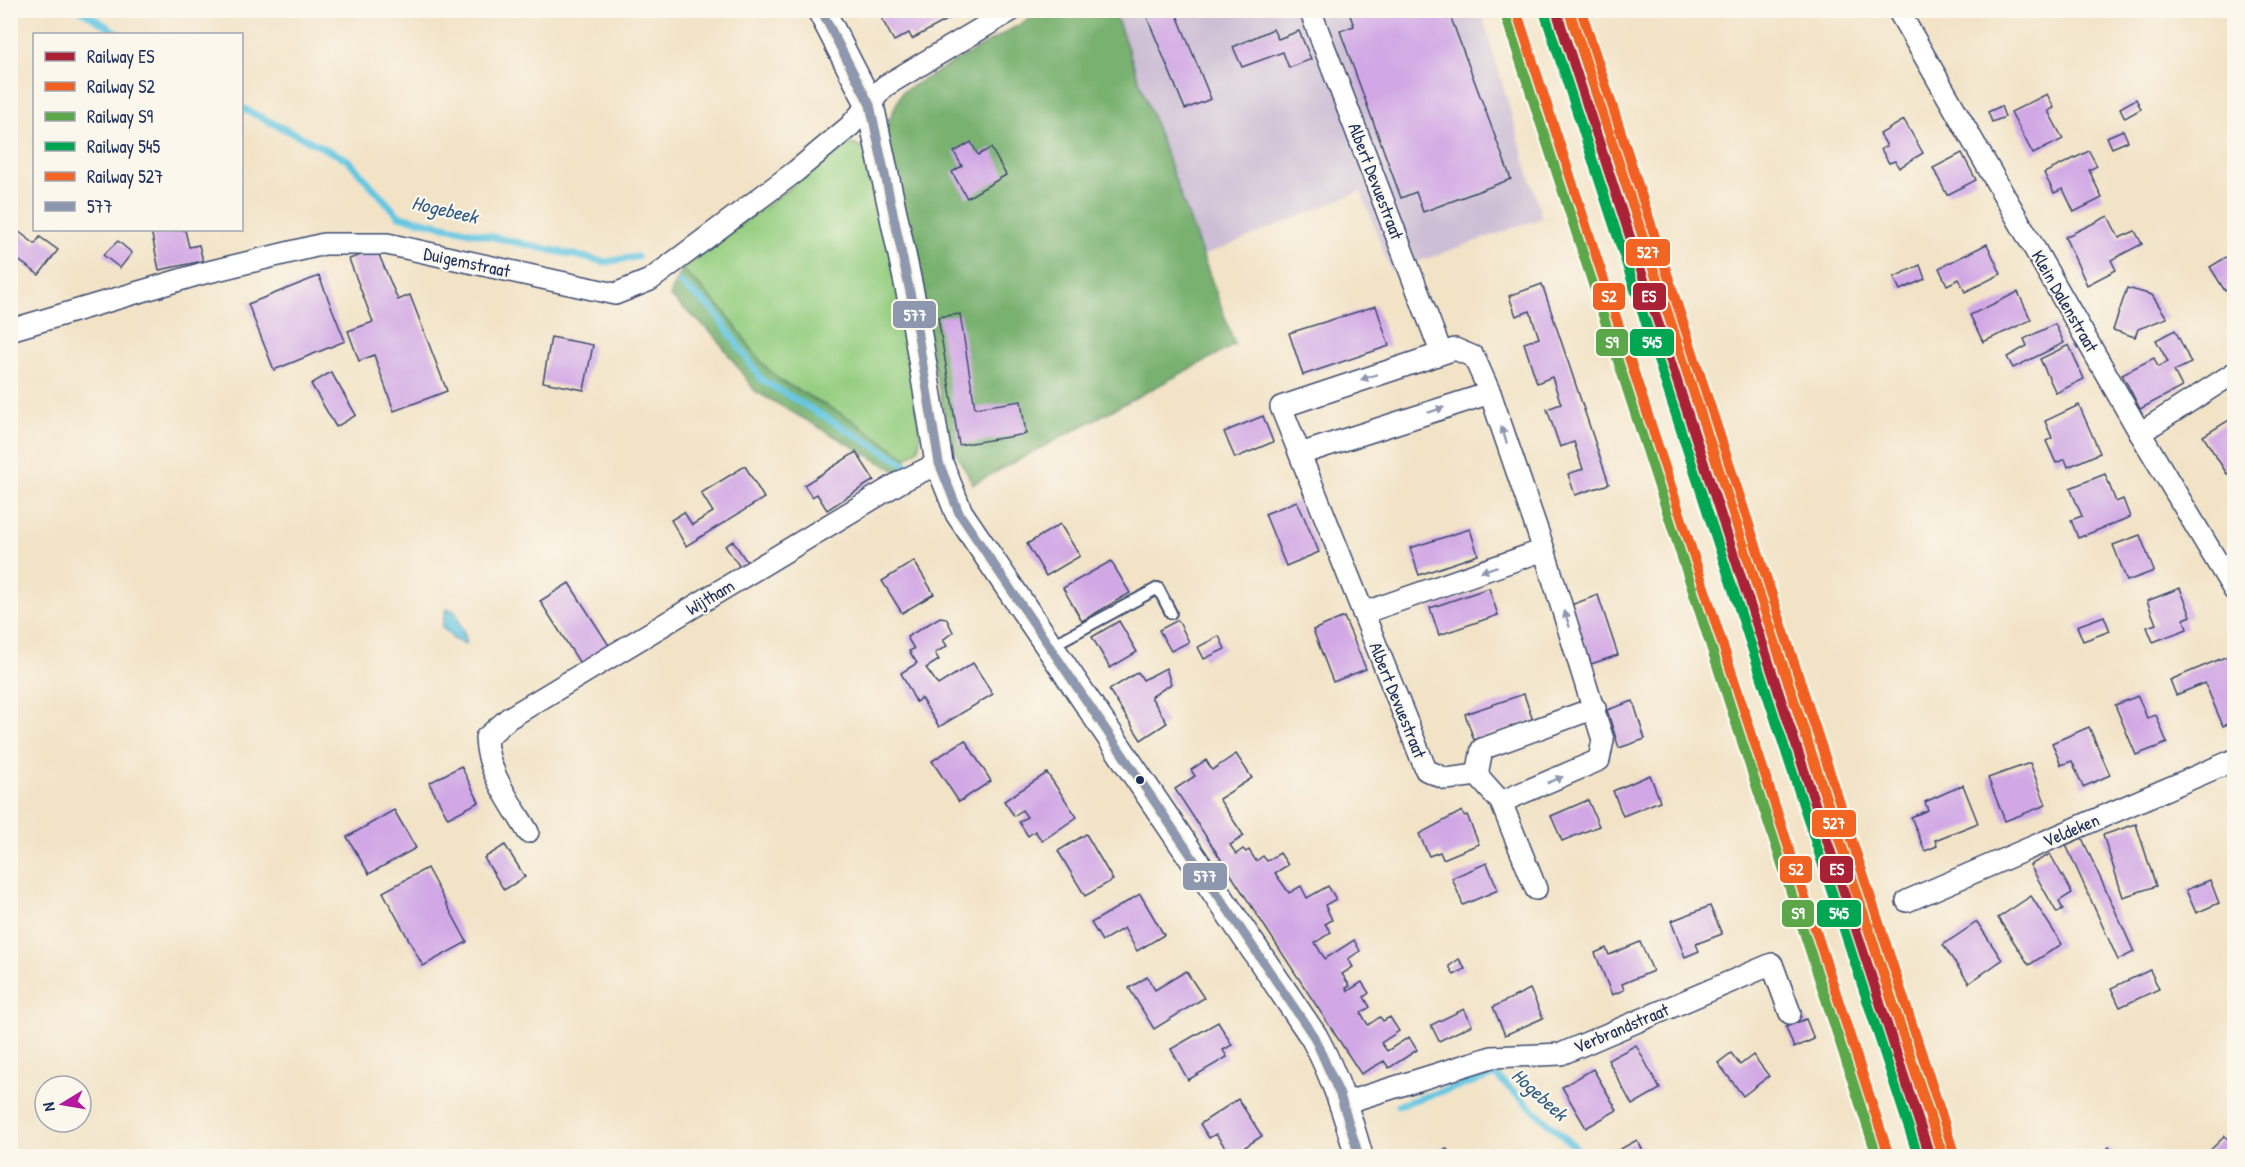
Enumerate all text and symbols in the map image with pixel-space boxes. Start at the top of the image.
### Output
legend [33,33,243,231]
text: Railway ES [87,44,154,69]
text: Railway S2 [87,74,155,99]
text: Railway S9 [87,104,153,129]
street label: Albert Devuestraat [1342,119,1410,244]
text: Railway 545 [87,134,161,159]
text: Railway 527 [87,164,163,189]
water label: Hogebeek [409,188,482,231]
text: 577 [87,194,113,219]
line badge: 527 [1625,238,1671,267]
street label: Duigemstraat [422,241,513,283]
text: 527 [1637,241,1659,263]
street label: Klein Dalenstraat [2026,246,2105,357]
line badge: S2 [1592,282,1626,311]
line badge: ES [1632,282,1667,311]
text: S2 [1602,285,1617,307]
text: ES [1642,285,1657,307]
line badge: 577 [892,300,937,329]
text: 577 [904,304,926,326]
line badge: S9 [1595,328,1629,357]
line badge: 545 [1629,328,1675,357]
text: S9 [1605,331,1619,353]
text: 545 [1642,331,1662,353]
one-way arrow [1360,373,1378,383]
one-way arrow [1427,405,1445,415]
one-way arrow [1499,426,1509,444]
one-way arrow [1480,564,1498,574]
street label: Wijtham [681,573,739,621]
one-way arrow [1562,610,1571,628]
street label: Albert Devuestraat [1363,638,1433,762]
unlabelled marker [1134,774,1146,786]
one-way arrow [1546,775,1564,784]
street label: Veldeken [2039,807,2103,853]
line badge: 527 [1811,809,1857,838]
text: 527 [1823,812,1845,834]
line badge: S2 [1779,855,1813,884]
line badge: ES [1819,855,1854,884]
text: S2 [1789,858,1804,880]
text: ES [1830,858,1845,880]
line badge: 577 [1182,862,1228,891]
text: 577 [1194,865,1216,887]
line badge: S9 [1781,899,1815,928]
line badge: 545 [1816,899,1862,928]
text: S9 [1791,902,1805,924]
text: 545 [1829,902,1849,924]
street label: Verbrandstraat [1570,996,1673,1059]
water label: Hogebeek [1505,1062,1575,1128]
north arrow [33,1074,93,1134]
text: N [37,1100,60,1113]

